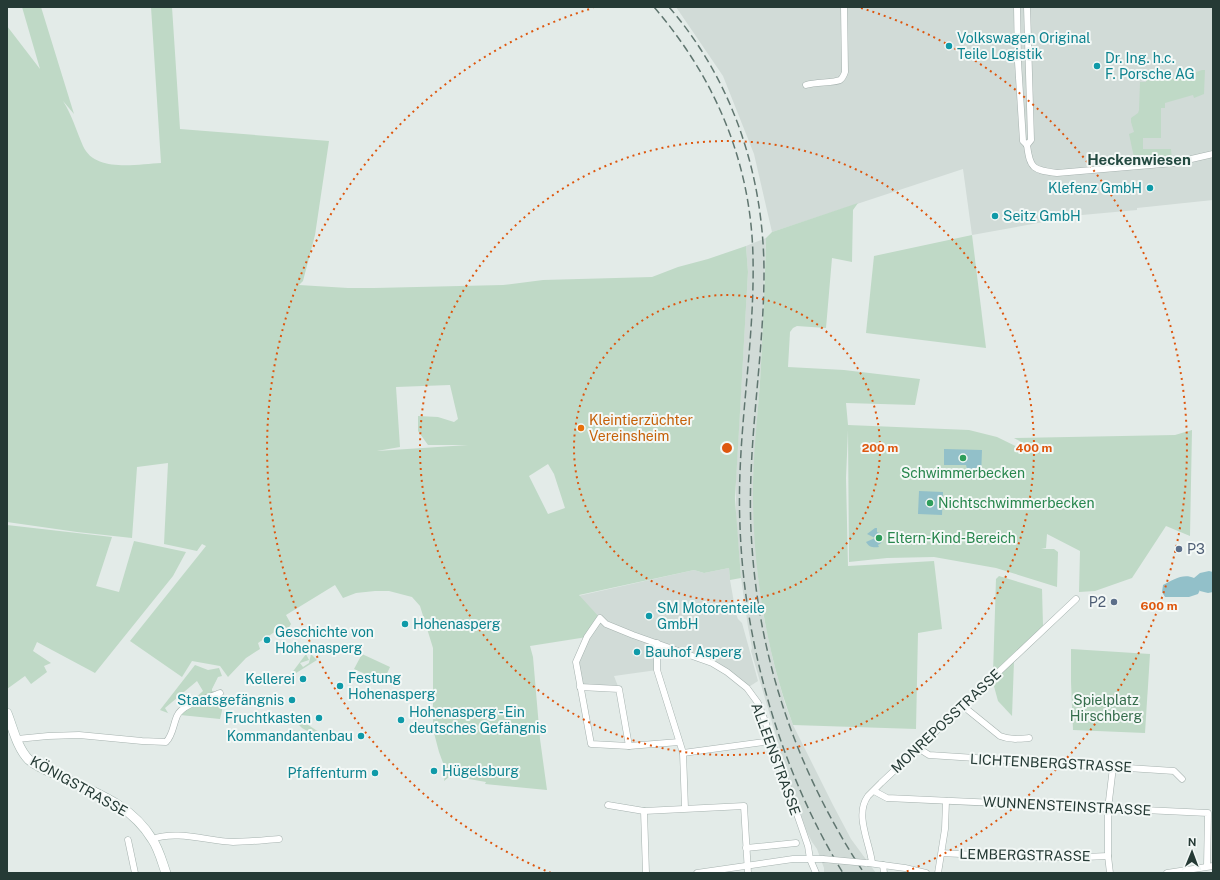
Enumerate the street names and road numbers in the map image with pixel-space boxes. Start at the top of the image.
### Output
street label: MONREPOSSTRASSE [888,666,1004,776]
street label: ALLEENSTRASSE [748,701,804,817]
street label: KÖNIGSTRASSE [28,751,131,819]
street label: LICHTENBERGSTRASSE [970,751,1132,775]
street label: WUNNENSTEINSTRASSE [982,794,1152,818]
street label: LEMBERGSTRASSE [959,846,1091,864]

